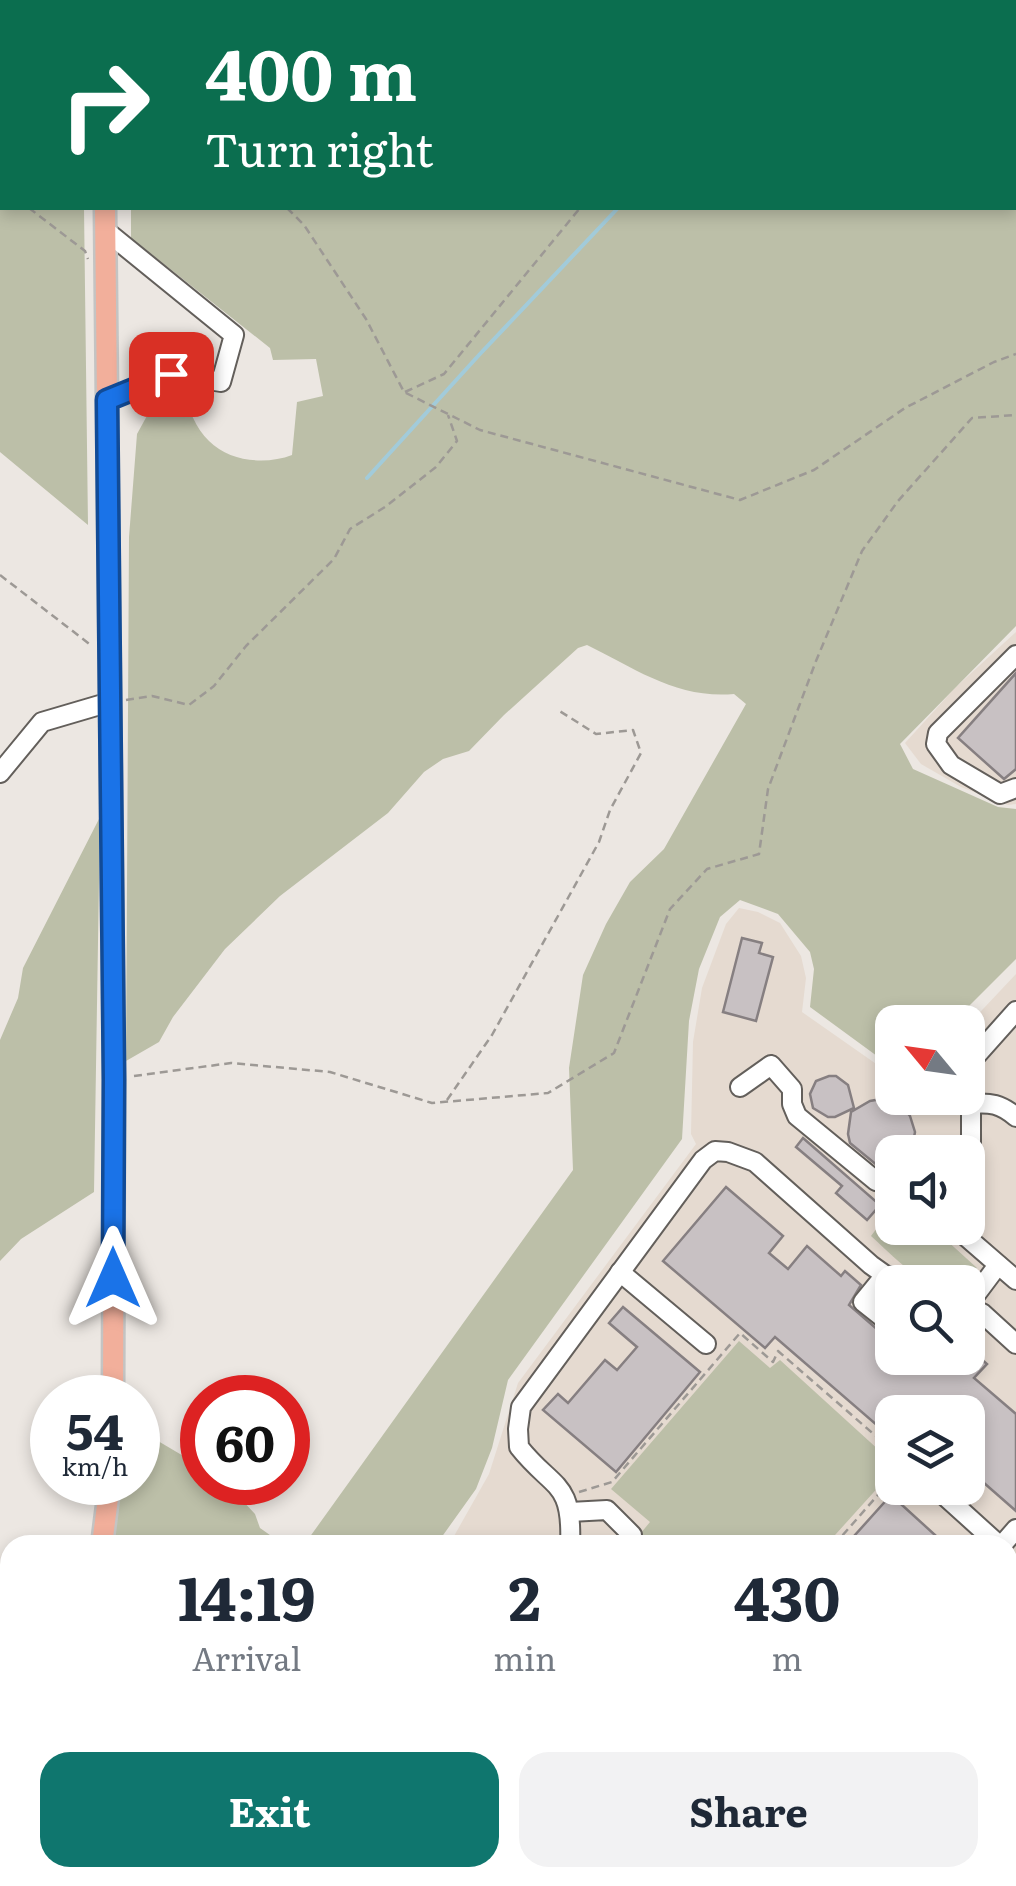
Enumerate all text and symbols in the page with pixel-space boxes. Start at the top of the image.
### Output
text: 400 m [205,19,417,123]
icon: right [40,40,170,170]
text: Turn right [205,114,433,181]
pin [129,332,214,417]
icon: arrive [144,347,199,402]
north arrow [875,1005,985,1115]
map controls [875,1005,985,1505]
button: sound [875,1135,985,1245]
position arrow [61,1226,165,1330]
button: search [875,1265,985,1375]
speed limit sign: 60 [180,1375,310,1505]
text: 54 [66,1391,124,1465]
button: layers [875,1395,985,1505]
text: km/h [62,1447,128,1484]
text: 14:19 [178,1550,316,1639]
text: 2 [509,1550,541,1639]
text: 430 [734,1550,840,1639]
text: Arrival [192,1633,301,1681]
text: min [493,1633,556,1681]
text: m [772,1633,803,1681]
button: Exit [40,1752,499,1867]
button: Share [519,1752,978,1867]

